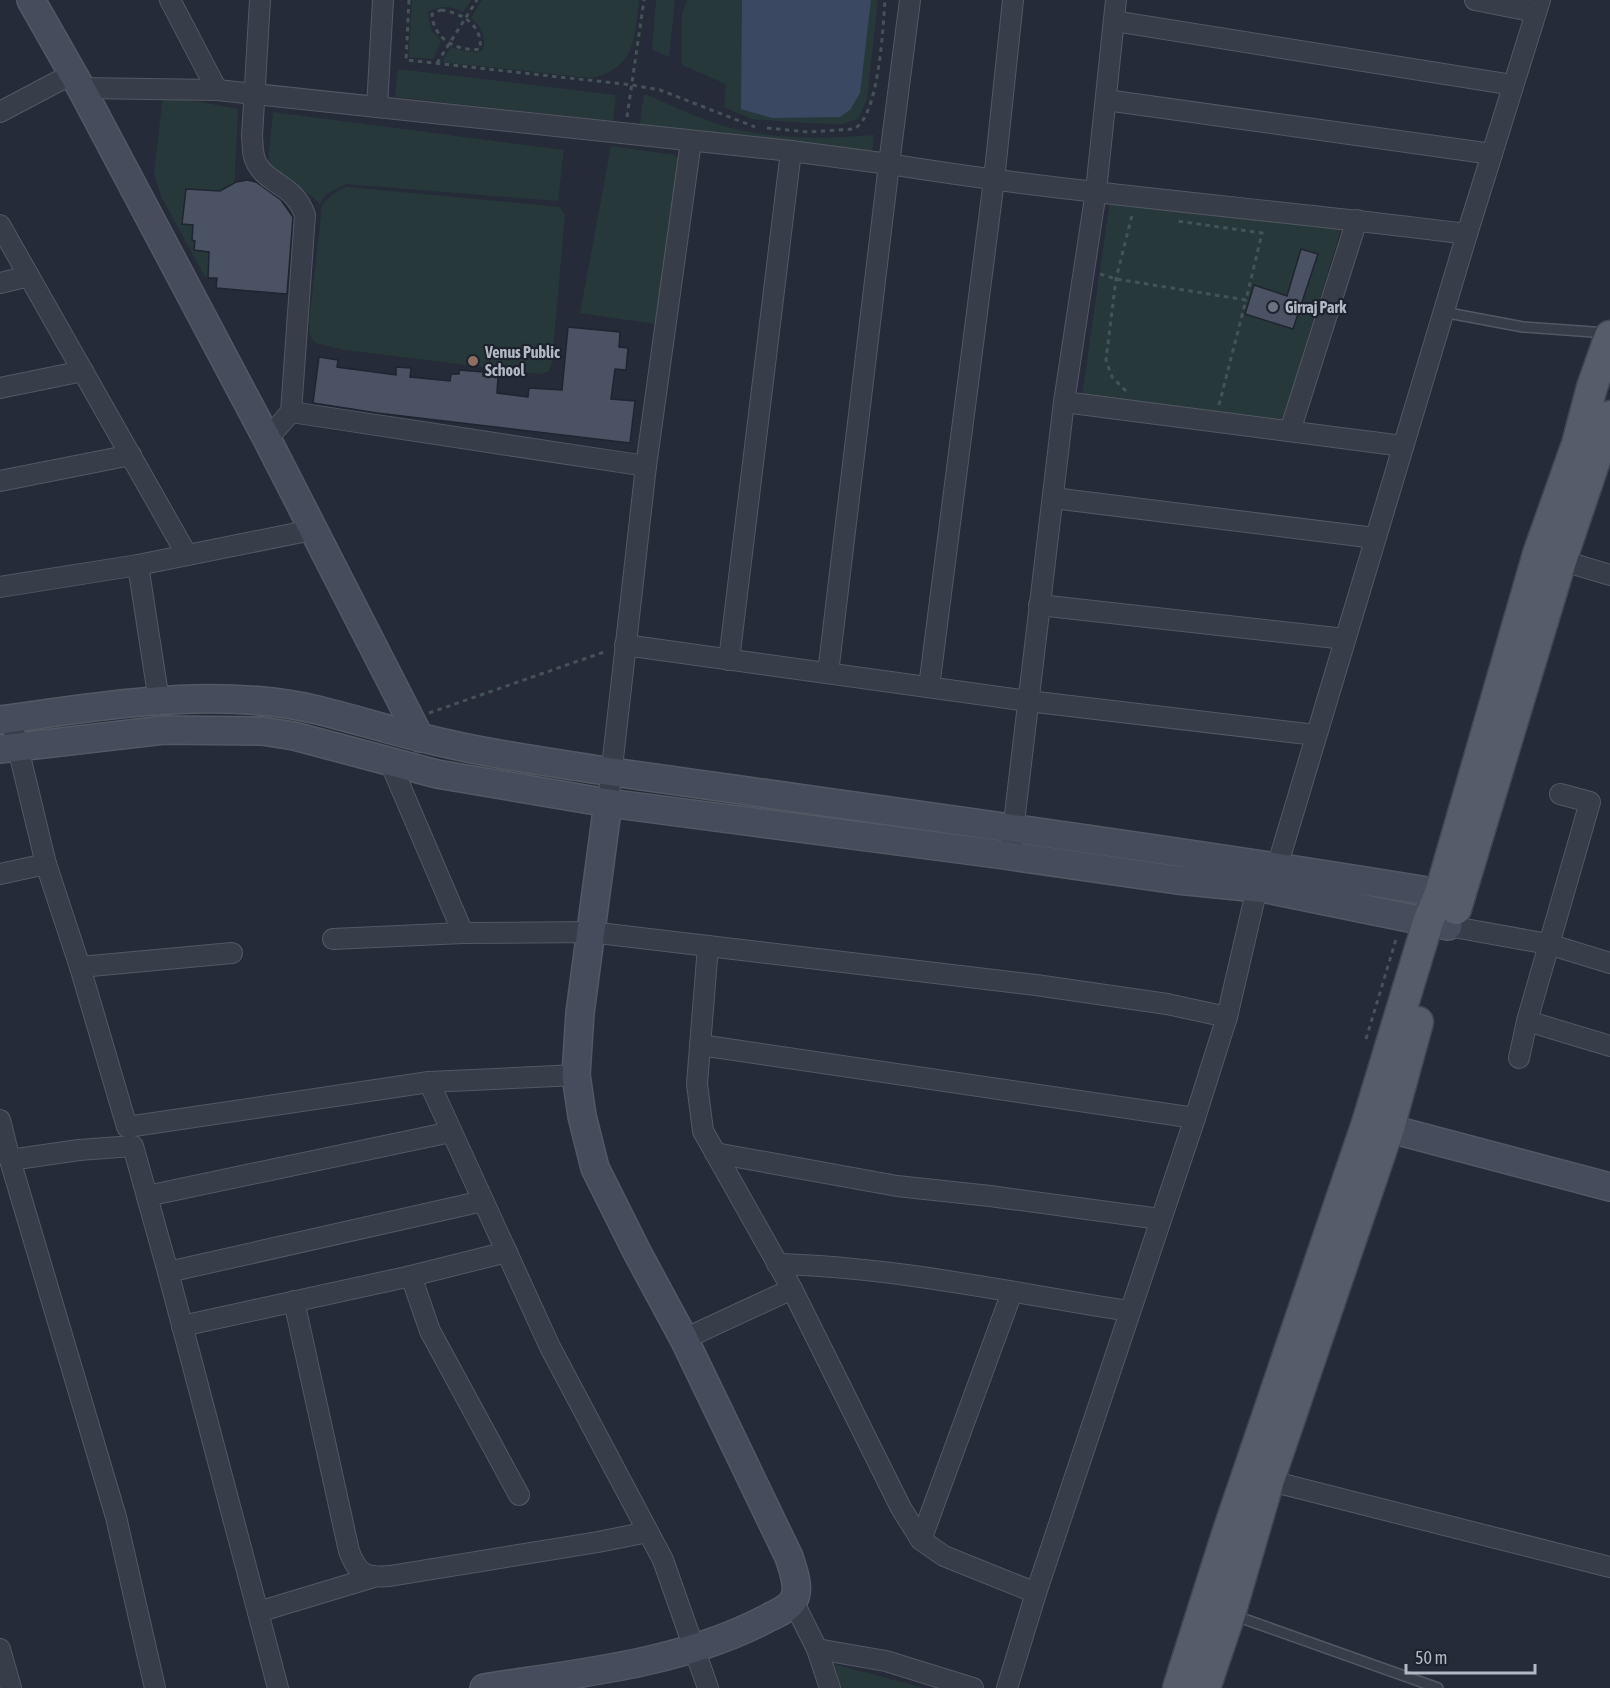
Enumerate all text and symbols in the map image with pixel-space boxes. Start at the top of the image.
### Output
place label: Girraj Park [1285,298,1347,316]
marker: Girraj Park [1266,300,1280,314]
place label: Venus Public School [484,343,560,379]
marker: Venus Public School [466,354,480,368]
scale bar [1406,1637,1535,1675]
text: 50 m [1415,1647,1447,1668]

